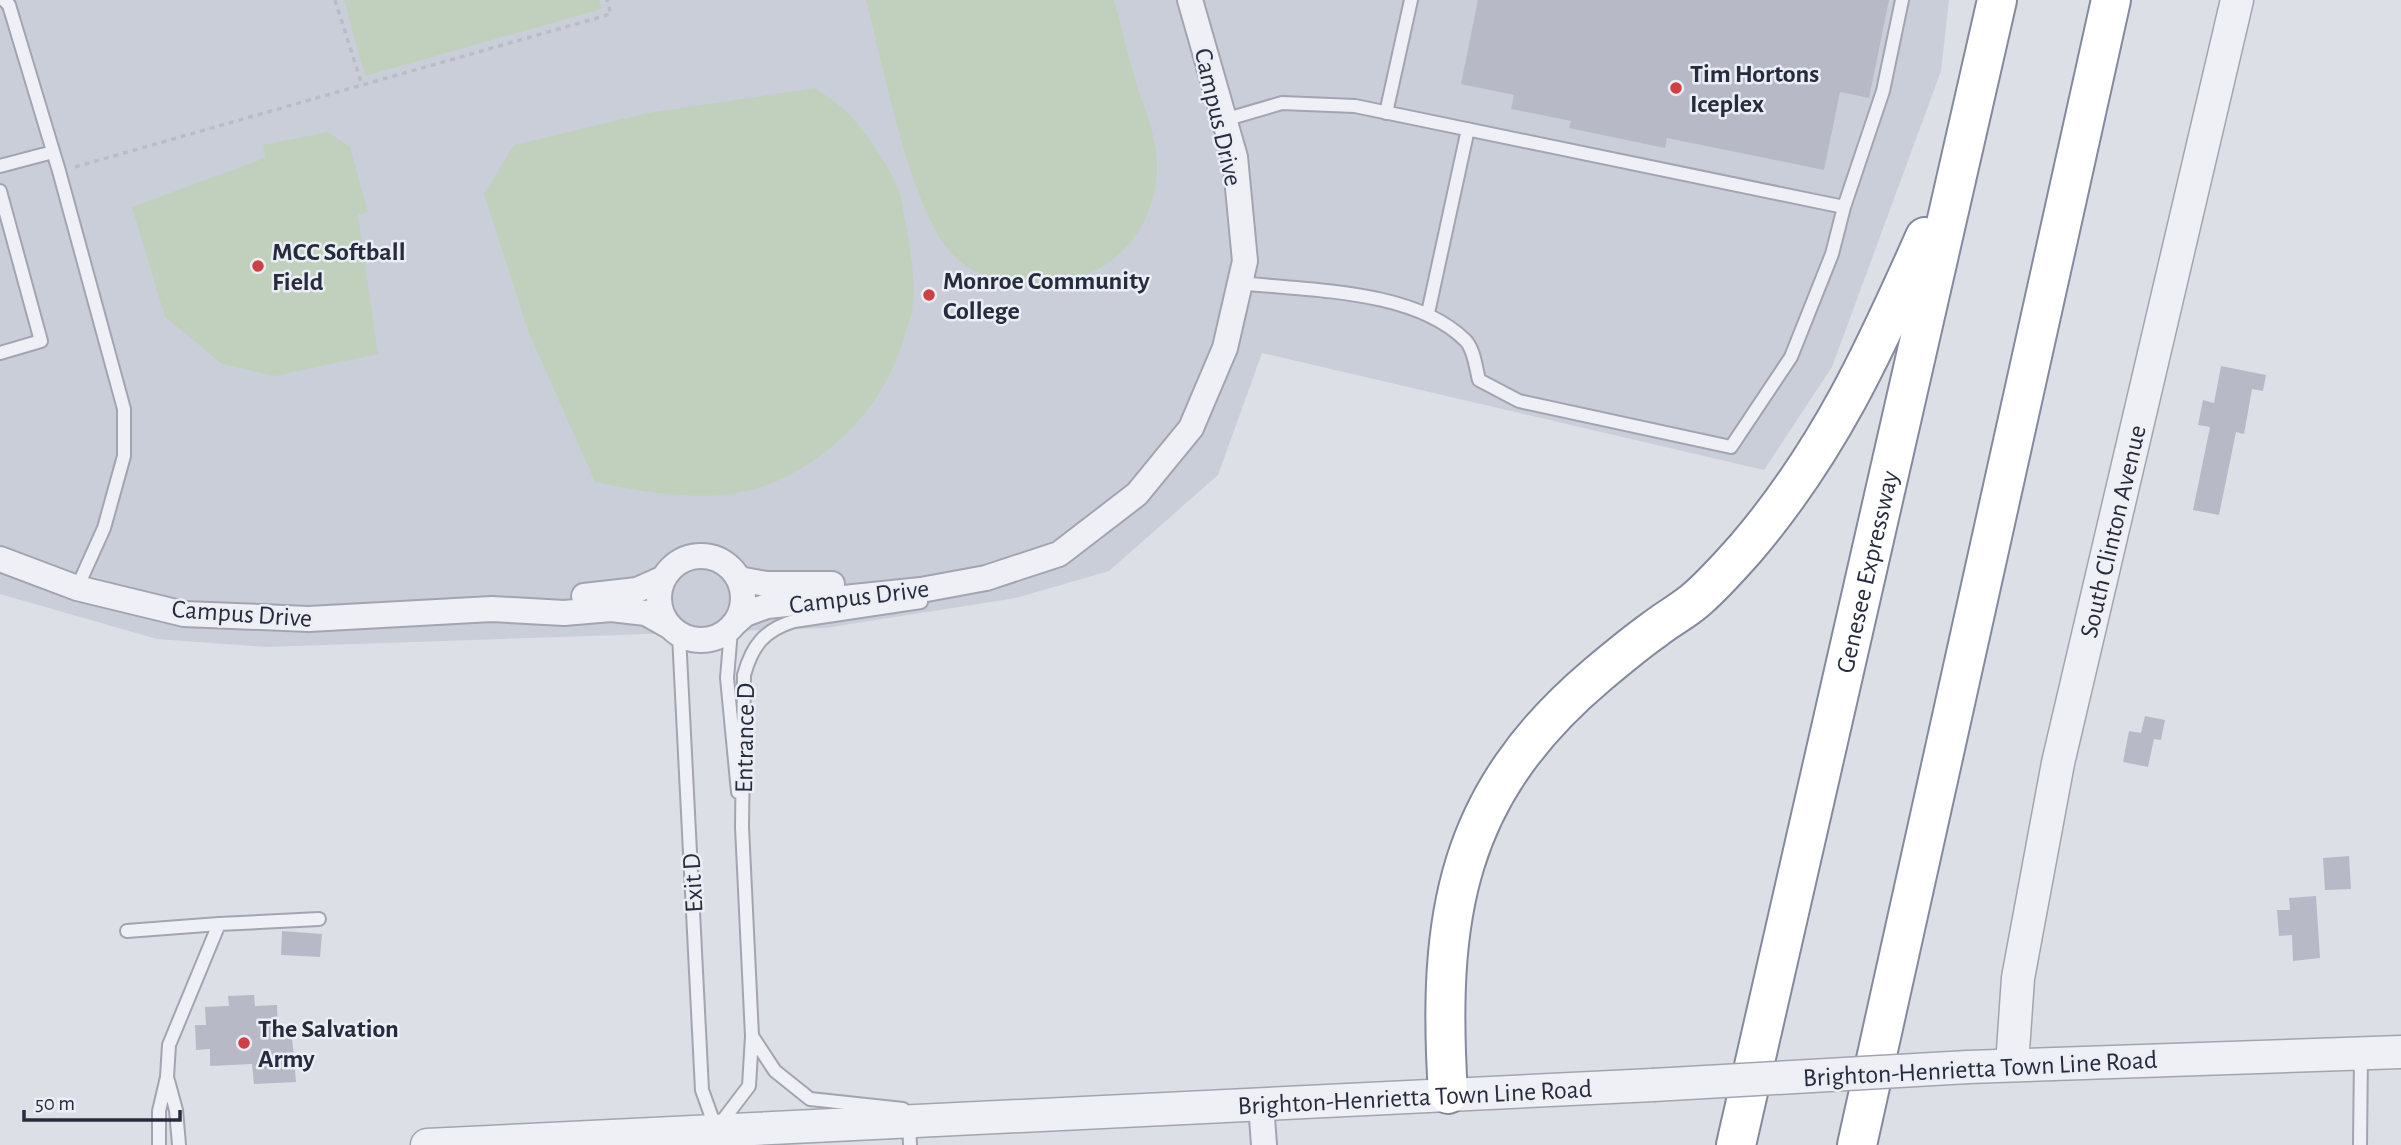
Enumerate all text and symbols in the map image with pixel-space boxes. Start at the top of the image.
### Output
street label: Campus Drive [1190,46,1247,189]
place label: Tim Hortons Iceplex [1690,61,1819,117]
marker: Tim Hortons Iceplex [1668,80,1684,96]
place label: MCC Softball Field [272,239,405,295]
marker: MCC Softball Field [250,258,266,274]
place label: Monroe Community College [943,268,1150,324]
marker: Monroe Community College [921,287,937,303]
street label: South Clinton Avenue [2076,423,2151,640]
street label: Genesee Expressway [1832,468,1903,676]
street label: Campus Drive [788,576,930,618]
street label: Campus Drive [171,596,313,632]
street label: Entrance D [731,683,759,793]
street label: Exit D [678,853,708,913]
place label: The Salvation Army [258,1016,399,1072]
marker: The Salvation Army [236,1035,252,1051]
street label: Brighton-Henrietta Town Line Road [1802,1047,2158,1091]
street label: Brighton-Henrietta Town Line Road [1237,1076,1593,1119]
scale bar [24,1078,180,1122]
text: 50 m [35,1093,75,1114]

